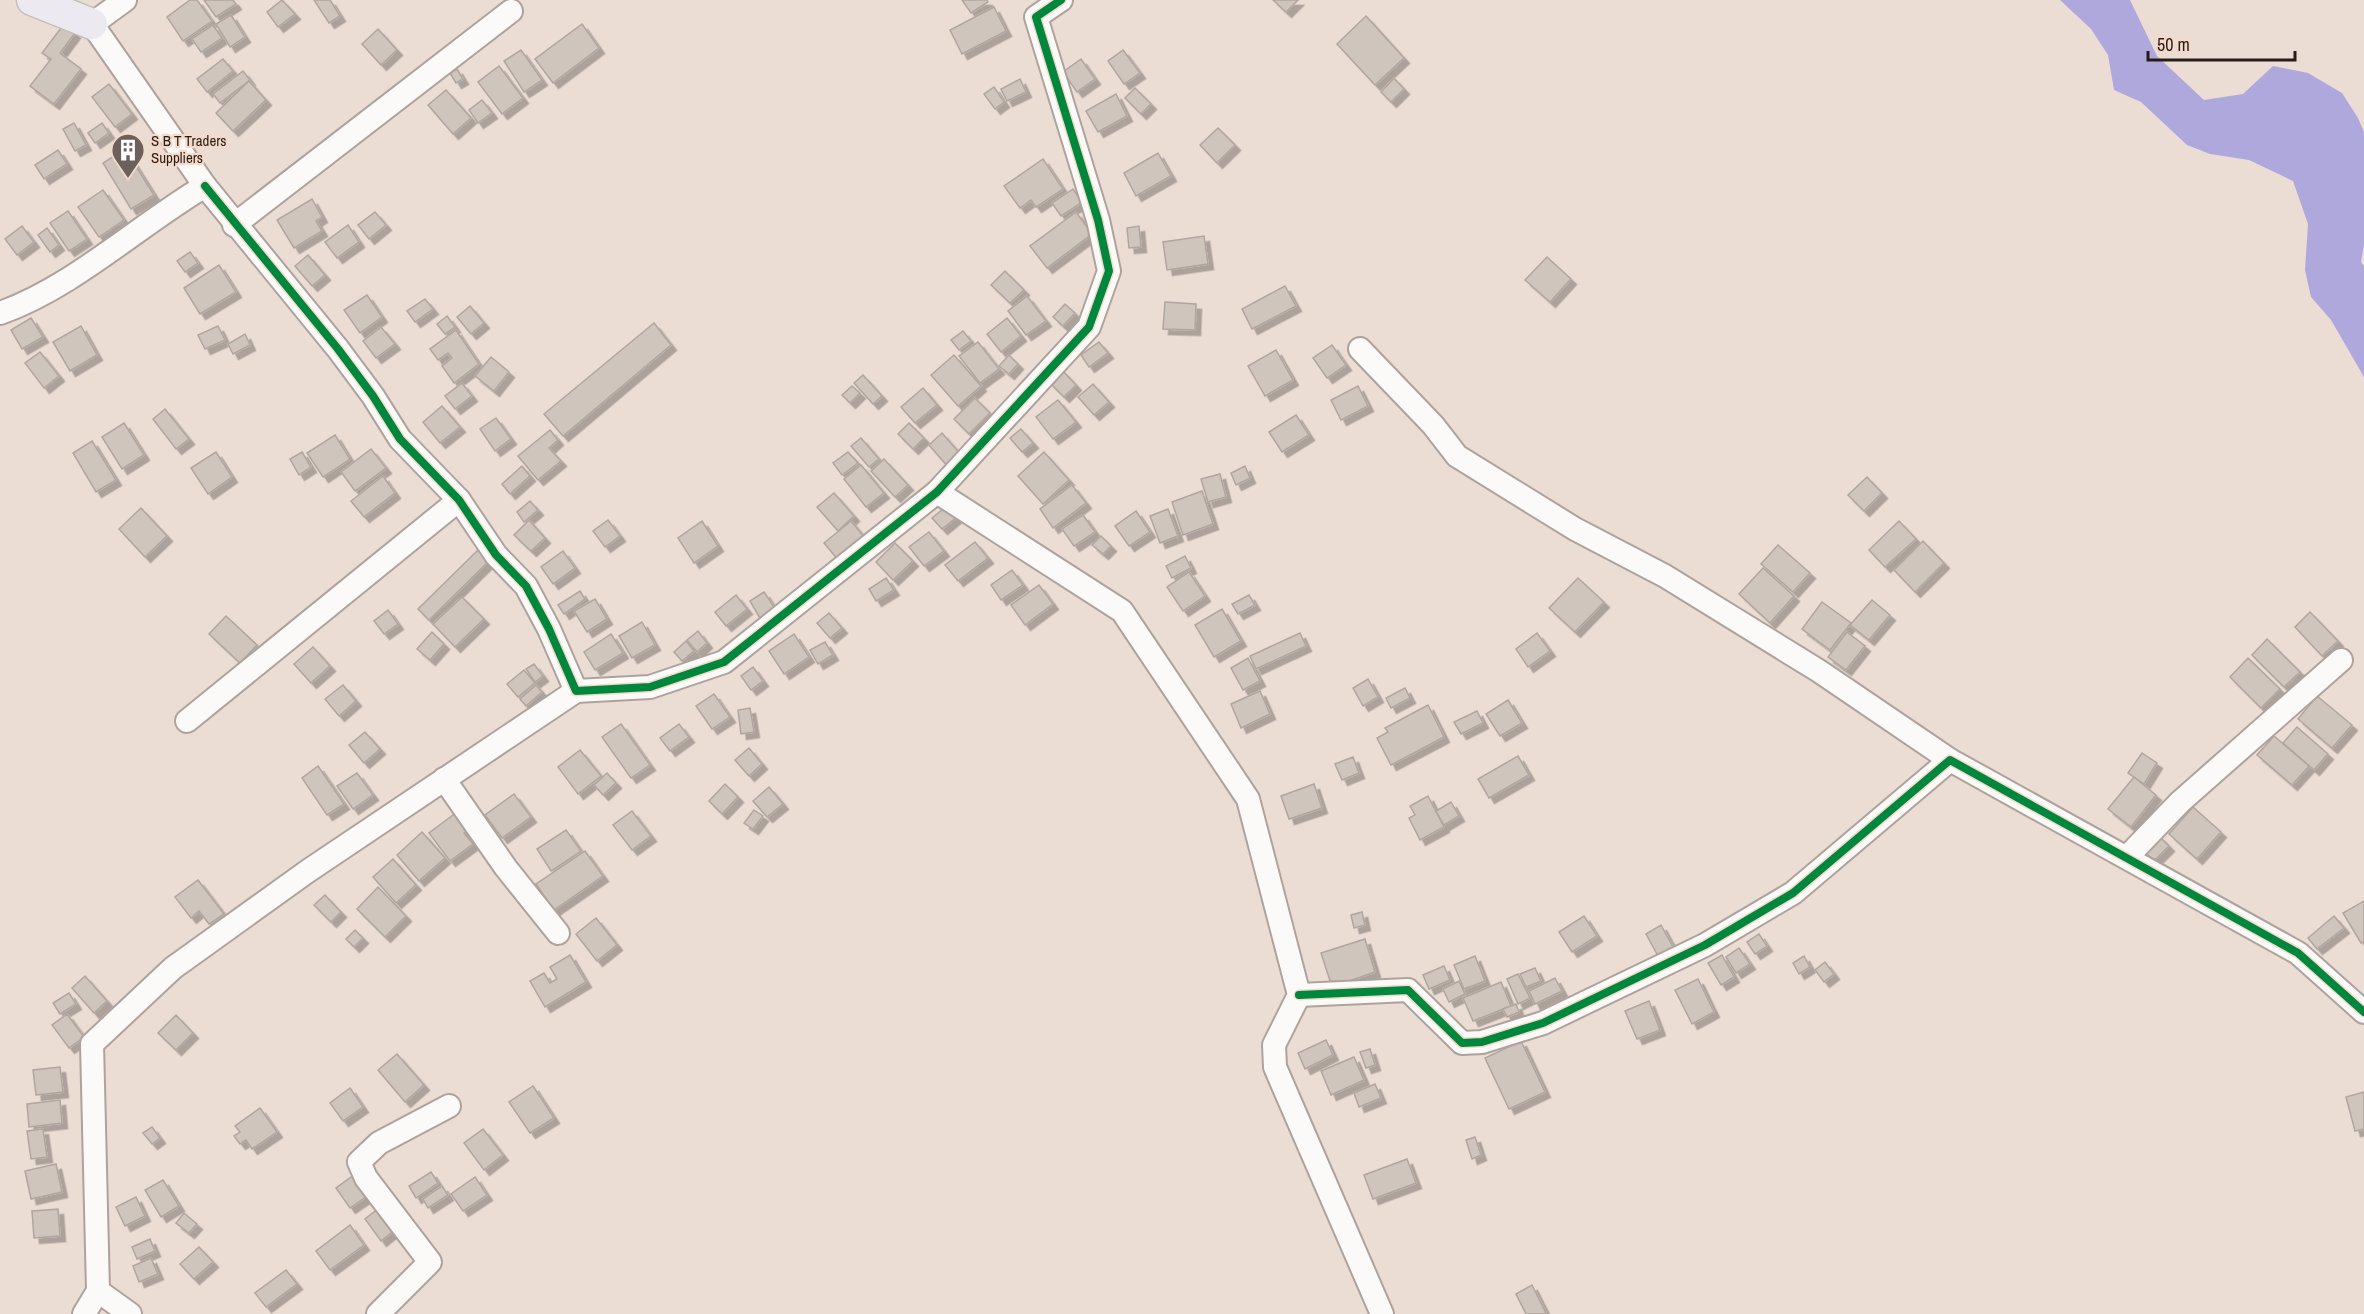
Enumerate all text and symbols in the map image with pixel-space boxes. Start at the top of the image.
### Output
scale bar [2148,24,2295,62]
text: 50 m [2157,32,2190,57]
place label: S B T Traders Suppliers [151,130,226,168]
building icon: S B T Traders Suppliers [110,132,146,179]

